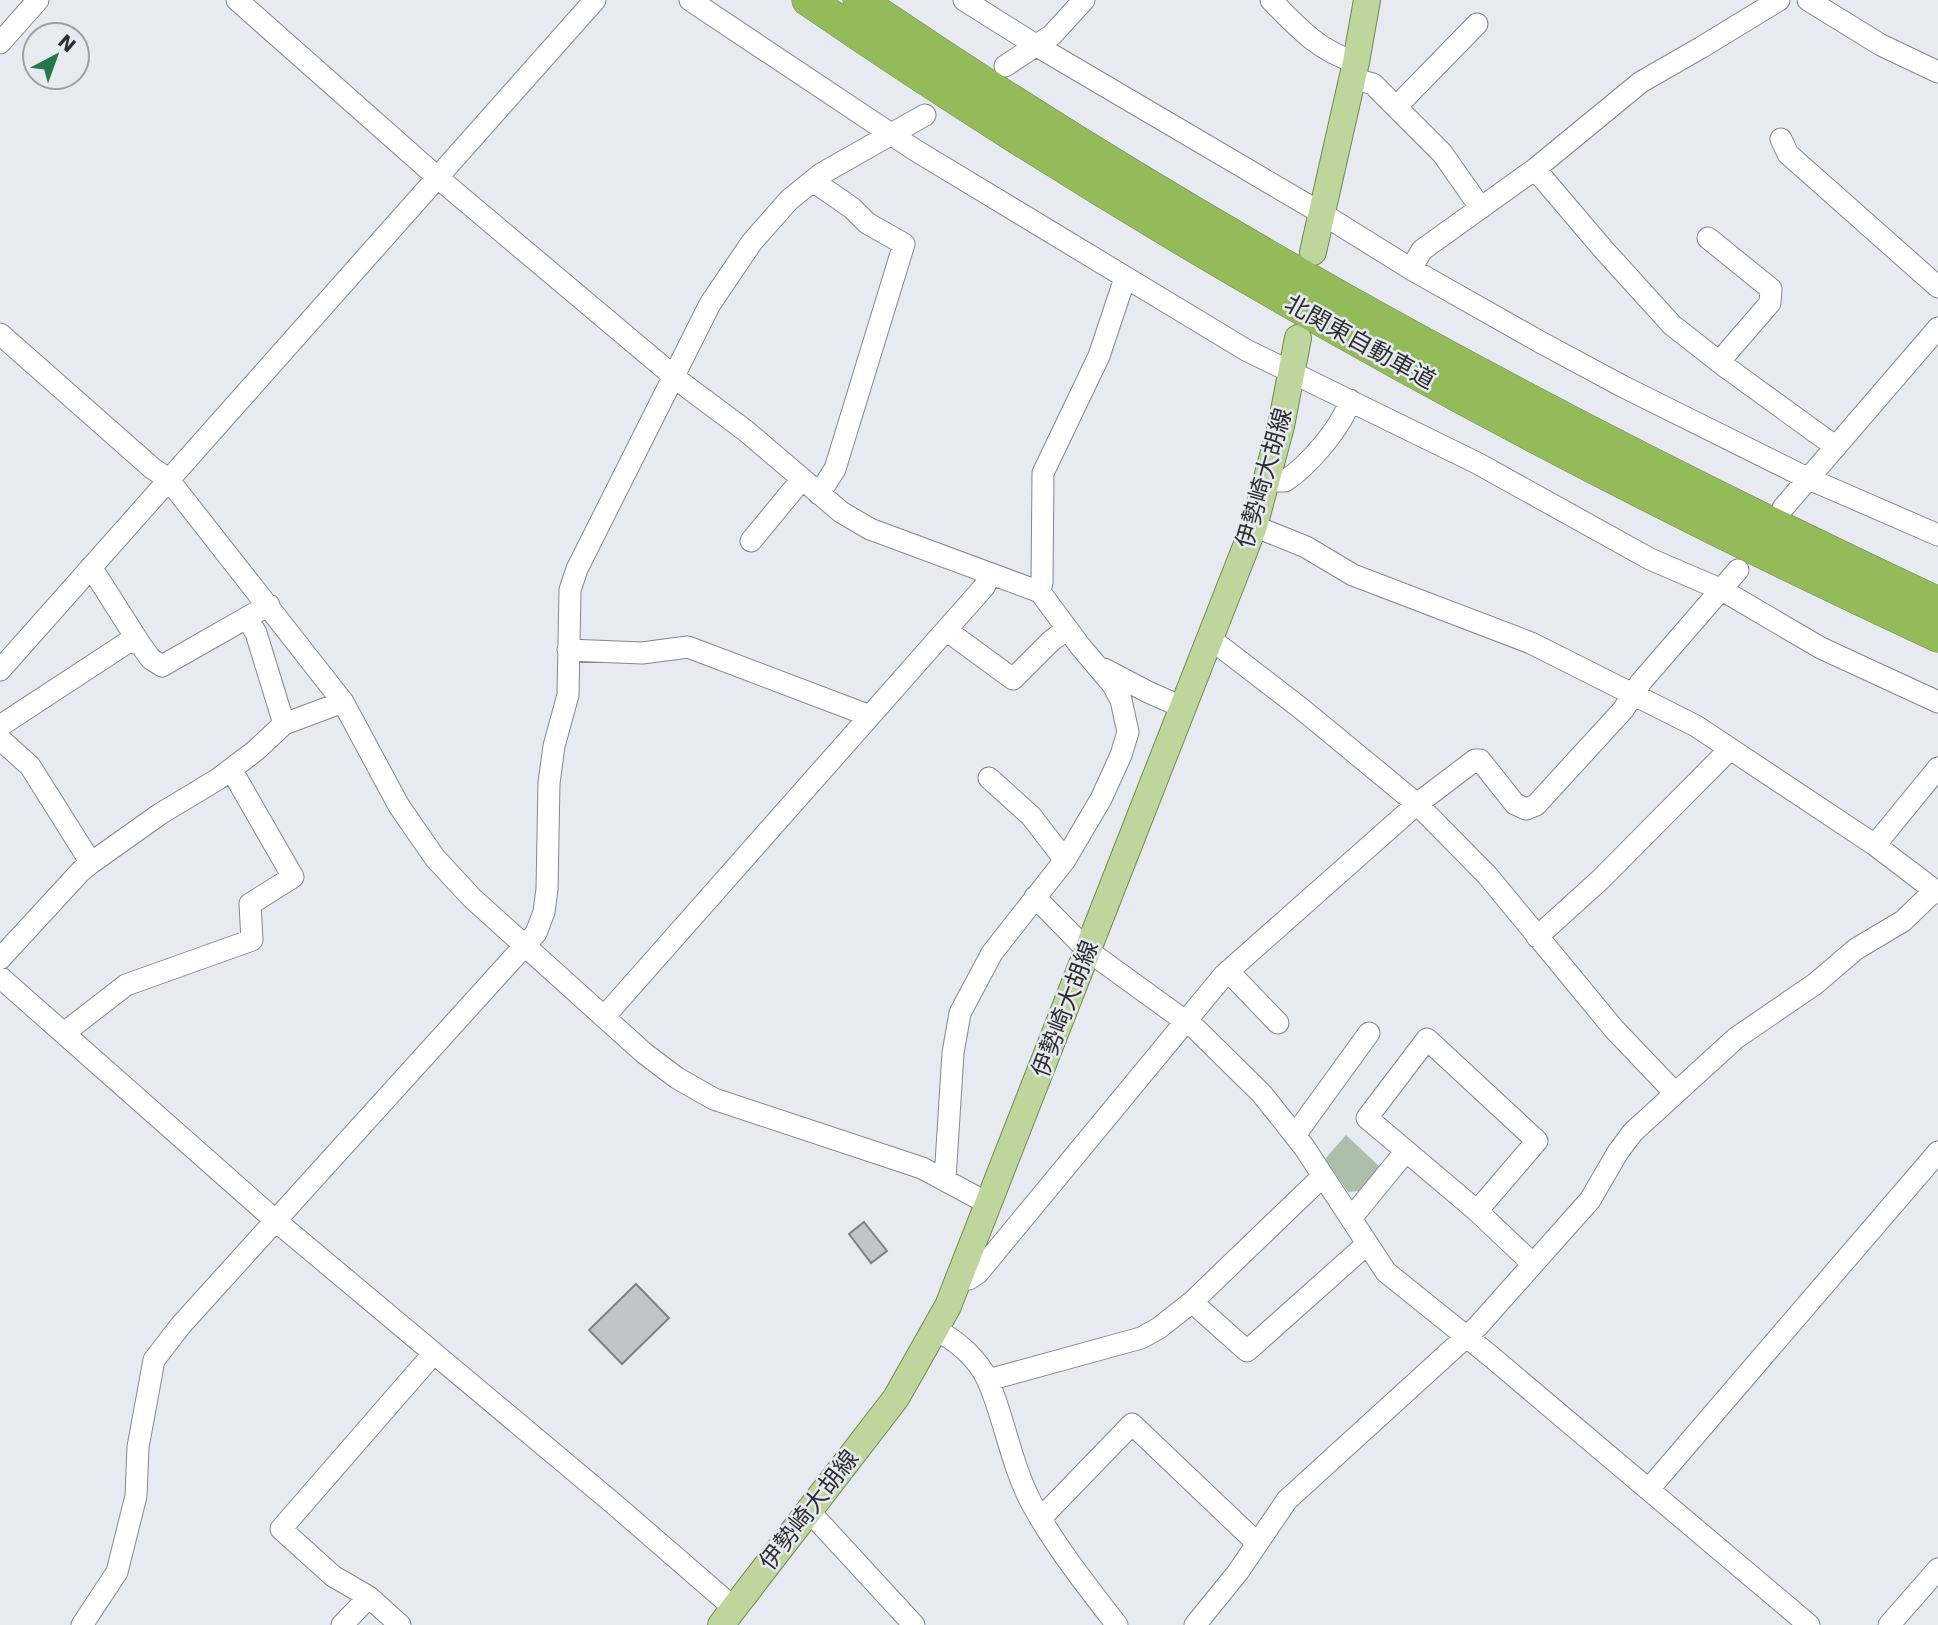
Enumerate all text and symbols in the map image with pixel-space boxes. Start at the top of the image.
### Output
north arrow [21,21,91,91]
text: N [54,30,80,57]
street label: 北関東自動車道 [1280,289,1440,395]
street label: 伊勢崎大胡線 [1231,405,1297,551]
street label: 伊勢崎大胡線 [1026,937,1104,1081]
street label: 伊勢崎大胡線 [754,1445,864,1575]

